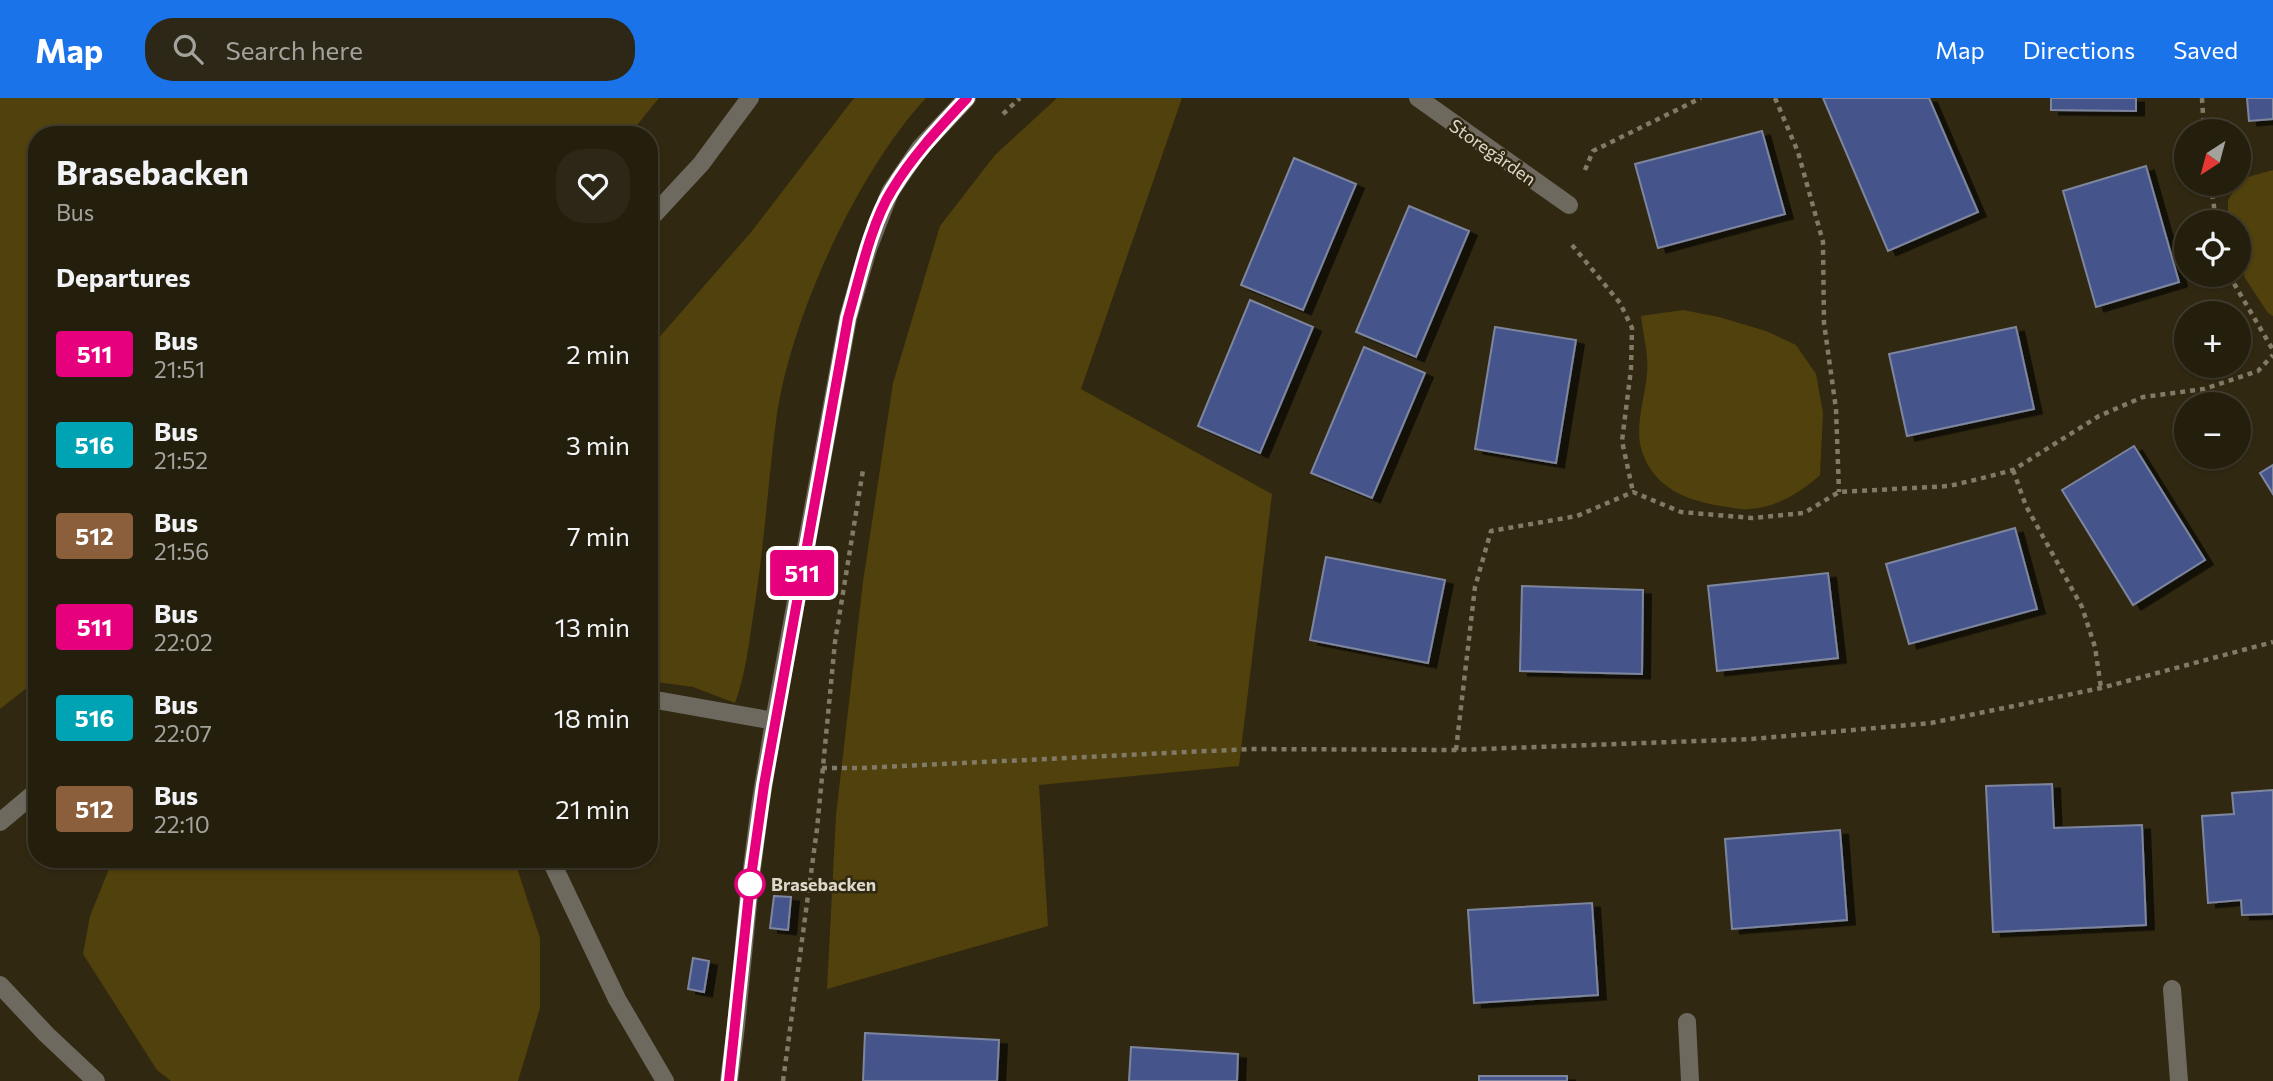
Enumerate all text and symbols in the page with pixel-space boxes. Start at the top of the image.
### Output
search box [145,18,635,81]
text: Map [35,29,103,70]
icon: search [169,30,207,68]
text: Search here [225,34,363,65]
text: Map [1935,35,1985,64]
text: Directions [2023,35,2135,64]
text: Saved [2173,35,2238,64]
street label: Storegården [1445,114,1541,190]
north arrow [2174,119,2250,196]
map controls [2174,119,2251,469]
button: heart [556,149,630,223]
text: Brasebacken [56,151,249,192]
text: Bus [56,198,94,226]
button: locate [2174,210,2251,287]
text: Departures [56,261,191,292]
button: + [2174,301,2251,378]
text: Bus [154,324,198,355]
text: 2 min [566,338,630,369]
text: 511 [77,339,112,368]
text: 21:51 [154,355,205,383]
button: − [2174,392,2251,469]
text: Bus [154,415,198,446]
text: 3 min [566,429,630,460]
text: 516 [75,430,114,459]
text: 21:52 [154,446,208,474]
text: Bus [154,506,198,537]
text: 7 min [567,520,630,551]
text: 512 [75,521,114,550]
text: 21:56 [154,537,209,565]
line badge: 511 [762,550,842,596]
text: 511 [784,558,820,587]
text: Bus [154,597,198,628]
text: 13 min [555,611,630,642]
text: 511 [77,612,112,641]
text: 22:02 [154,628,213,656]
text: Bus [154,688,198,719]
text: 18 min [554,702,630,733]
text: 516 [75,703,114,732]
text: 22:07 [154,719,212,747]
text: Bus [154,779,198,810]
text: 21 min [555,793,630,824]
text: 512 [75,794,114,823]
text: 22:10 [154,810,210,838]
marker: Brasebacken [735,869,765,899]
place label: Brasebacken [771,873,876,895]

